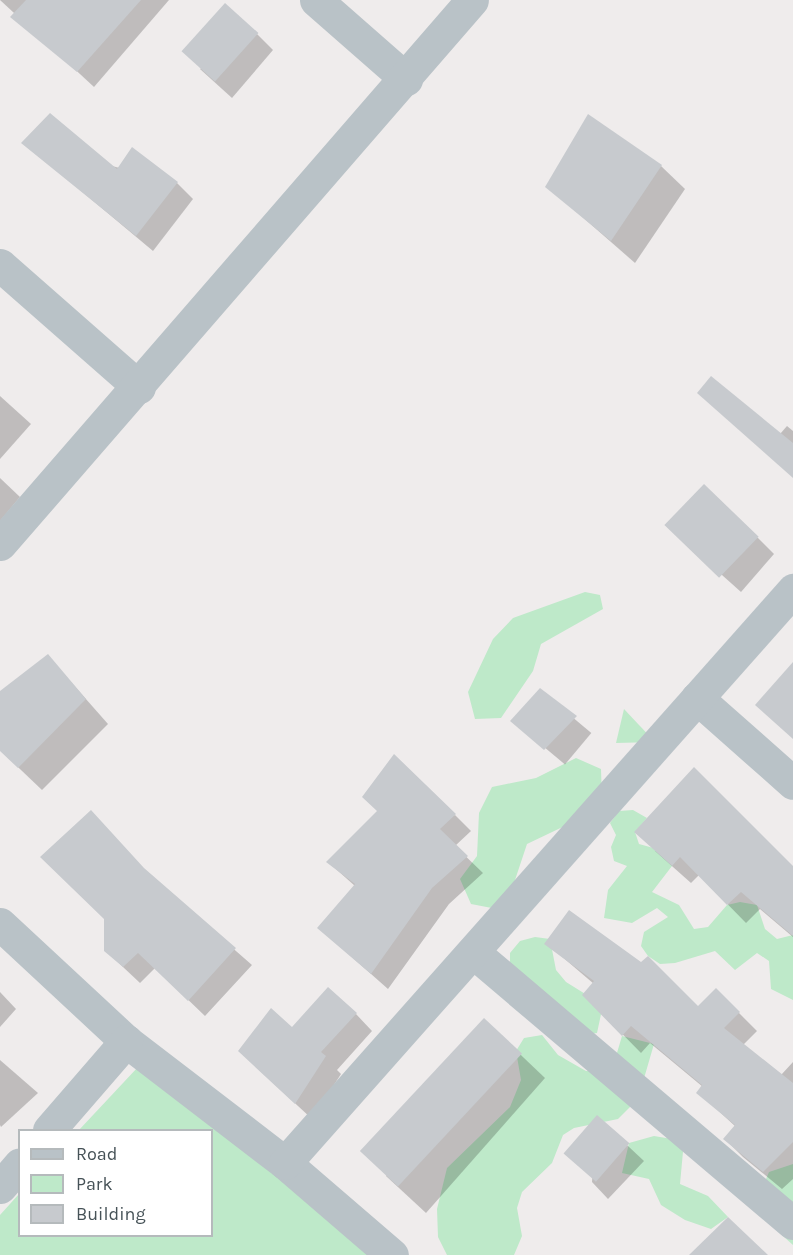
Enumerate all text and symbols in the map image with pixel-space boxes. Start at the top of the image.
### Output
legend [18,1129,213,1237]
text: Road [76,1143,117,1165]
text: Park [76,1173,113,1195]
text: Building [76,1203,146,1225]

